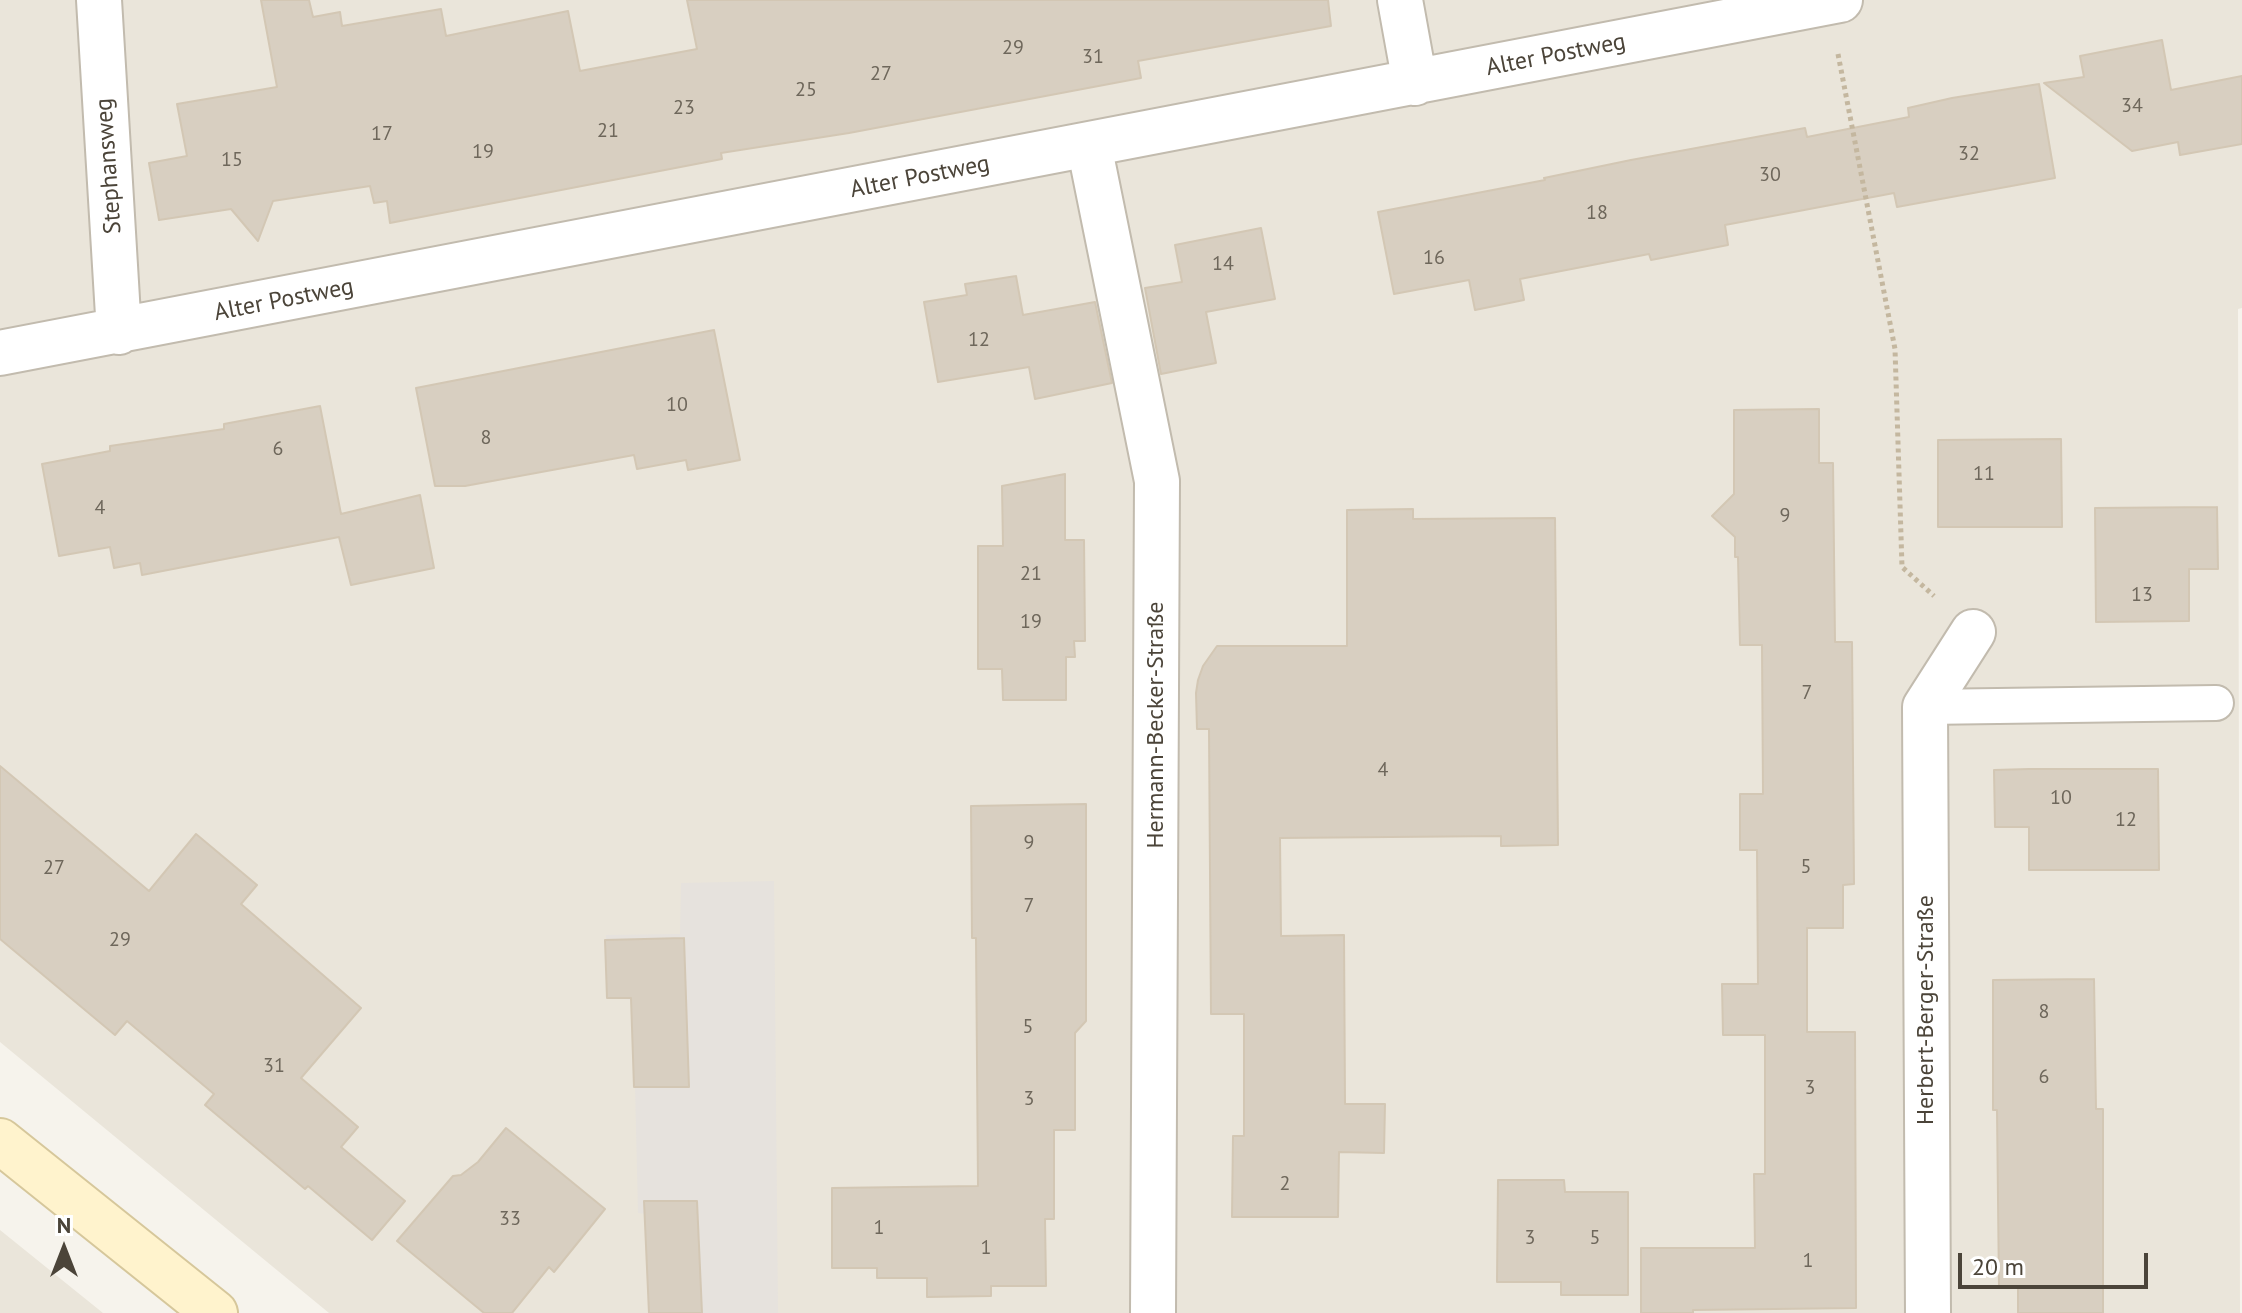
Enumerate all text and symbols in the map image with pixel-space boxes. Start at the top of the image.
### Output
street label: Alter Postweg [1484,27,1628,83]
house number: 29 [1002,36,1024,60]
house number: 31 [1082,45,1104,69]
house number: 27 [870,62,892,86]
house number: 25 [795,78,817,102]
house number: 34 [2121,94,2143,118]
house number: 23 [673,96,695,120]
street label: Stephansweg [90,97,128,235]
house number: 21 [597,119,619,143]
house number: 17 [371,122,393,146]
house number: 19 [472,140,494,164]
house number: 32 [1958,142,1980,166]
house number: 15 [221,148,243,172]
street label: Alter Postweg [848,149,992,205]
house number: 30 [1759,163,1781,187]
house number: 18 [1586,201,1608,225]
house number: 16 [1423,246,1445,270]
house number: 14 [1212,252,1234,276]
street label: Alter Postweg [212,272,356,328]
house number: 12 [968,328,990,352]
house number: 10 [666,393,688,417]
house number: 8 [481,426,491,450]
house number: 6 [273,437,283,461]
house number: 11 [1973,462,1995,486]
house number: 4 [95,496,105,520]
house number: 9 [1780,504,1790,528]
house number: 21 [1020,562,1042,586]
house number: 13 [2131,583,2153,607]
street label: Hermann-Becker-Straße [1142,601,1170,849]
house number: 19 [1020,610,1042,634]
house number: 7 [1802,681,1812,705]
house number: 4 [1378,758,1388,782]
house number: 10 [2050,786,2072,810]
house number: 12 [2115,808,2137,832]
house number: 9 [1024,831,1034,855]
house number: 5 [1801,855,1811,879]
house number: 27 [43,856,65,880]
house number: 7 [1024,894,1034,918]
street label: Herbert-Berger-Straße [1912,895,1940,1125]
house number: 29 [109,928,131,952]
house number: 8 [2039,1000,2049,1024]
house number: 5 [1023,1015,1033,1039]
house number: 31 [263,1054,285,1078]
house number: 6 [2039,1065,2049,1089]
house number: 3 [1805,1076,1815,1100]
house number: 3 [1024,1087,1034,1111]
house number: 2 [1280,1172,1290,1196]
house number: 33 [499,1207,521,1231]
north arrow [24,1209,104,1289]
text: N [57,1211,71,1239]
house number: 1 [874,1216,884,1240]
house number: 3 [1525,1226,1535,1250]
house number: 5 [1590,1226,1600,1250]
house number: 1 [981,1236,991,1260]
scale bar [1962,1237,2152,1287]
house number: 1 [1803,1249,1813,1273]
text: 20 m [1972,1251,2024,1282]

